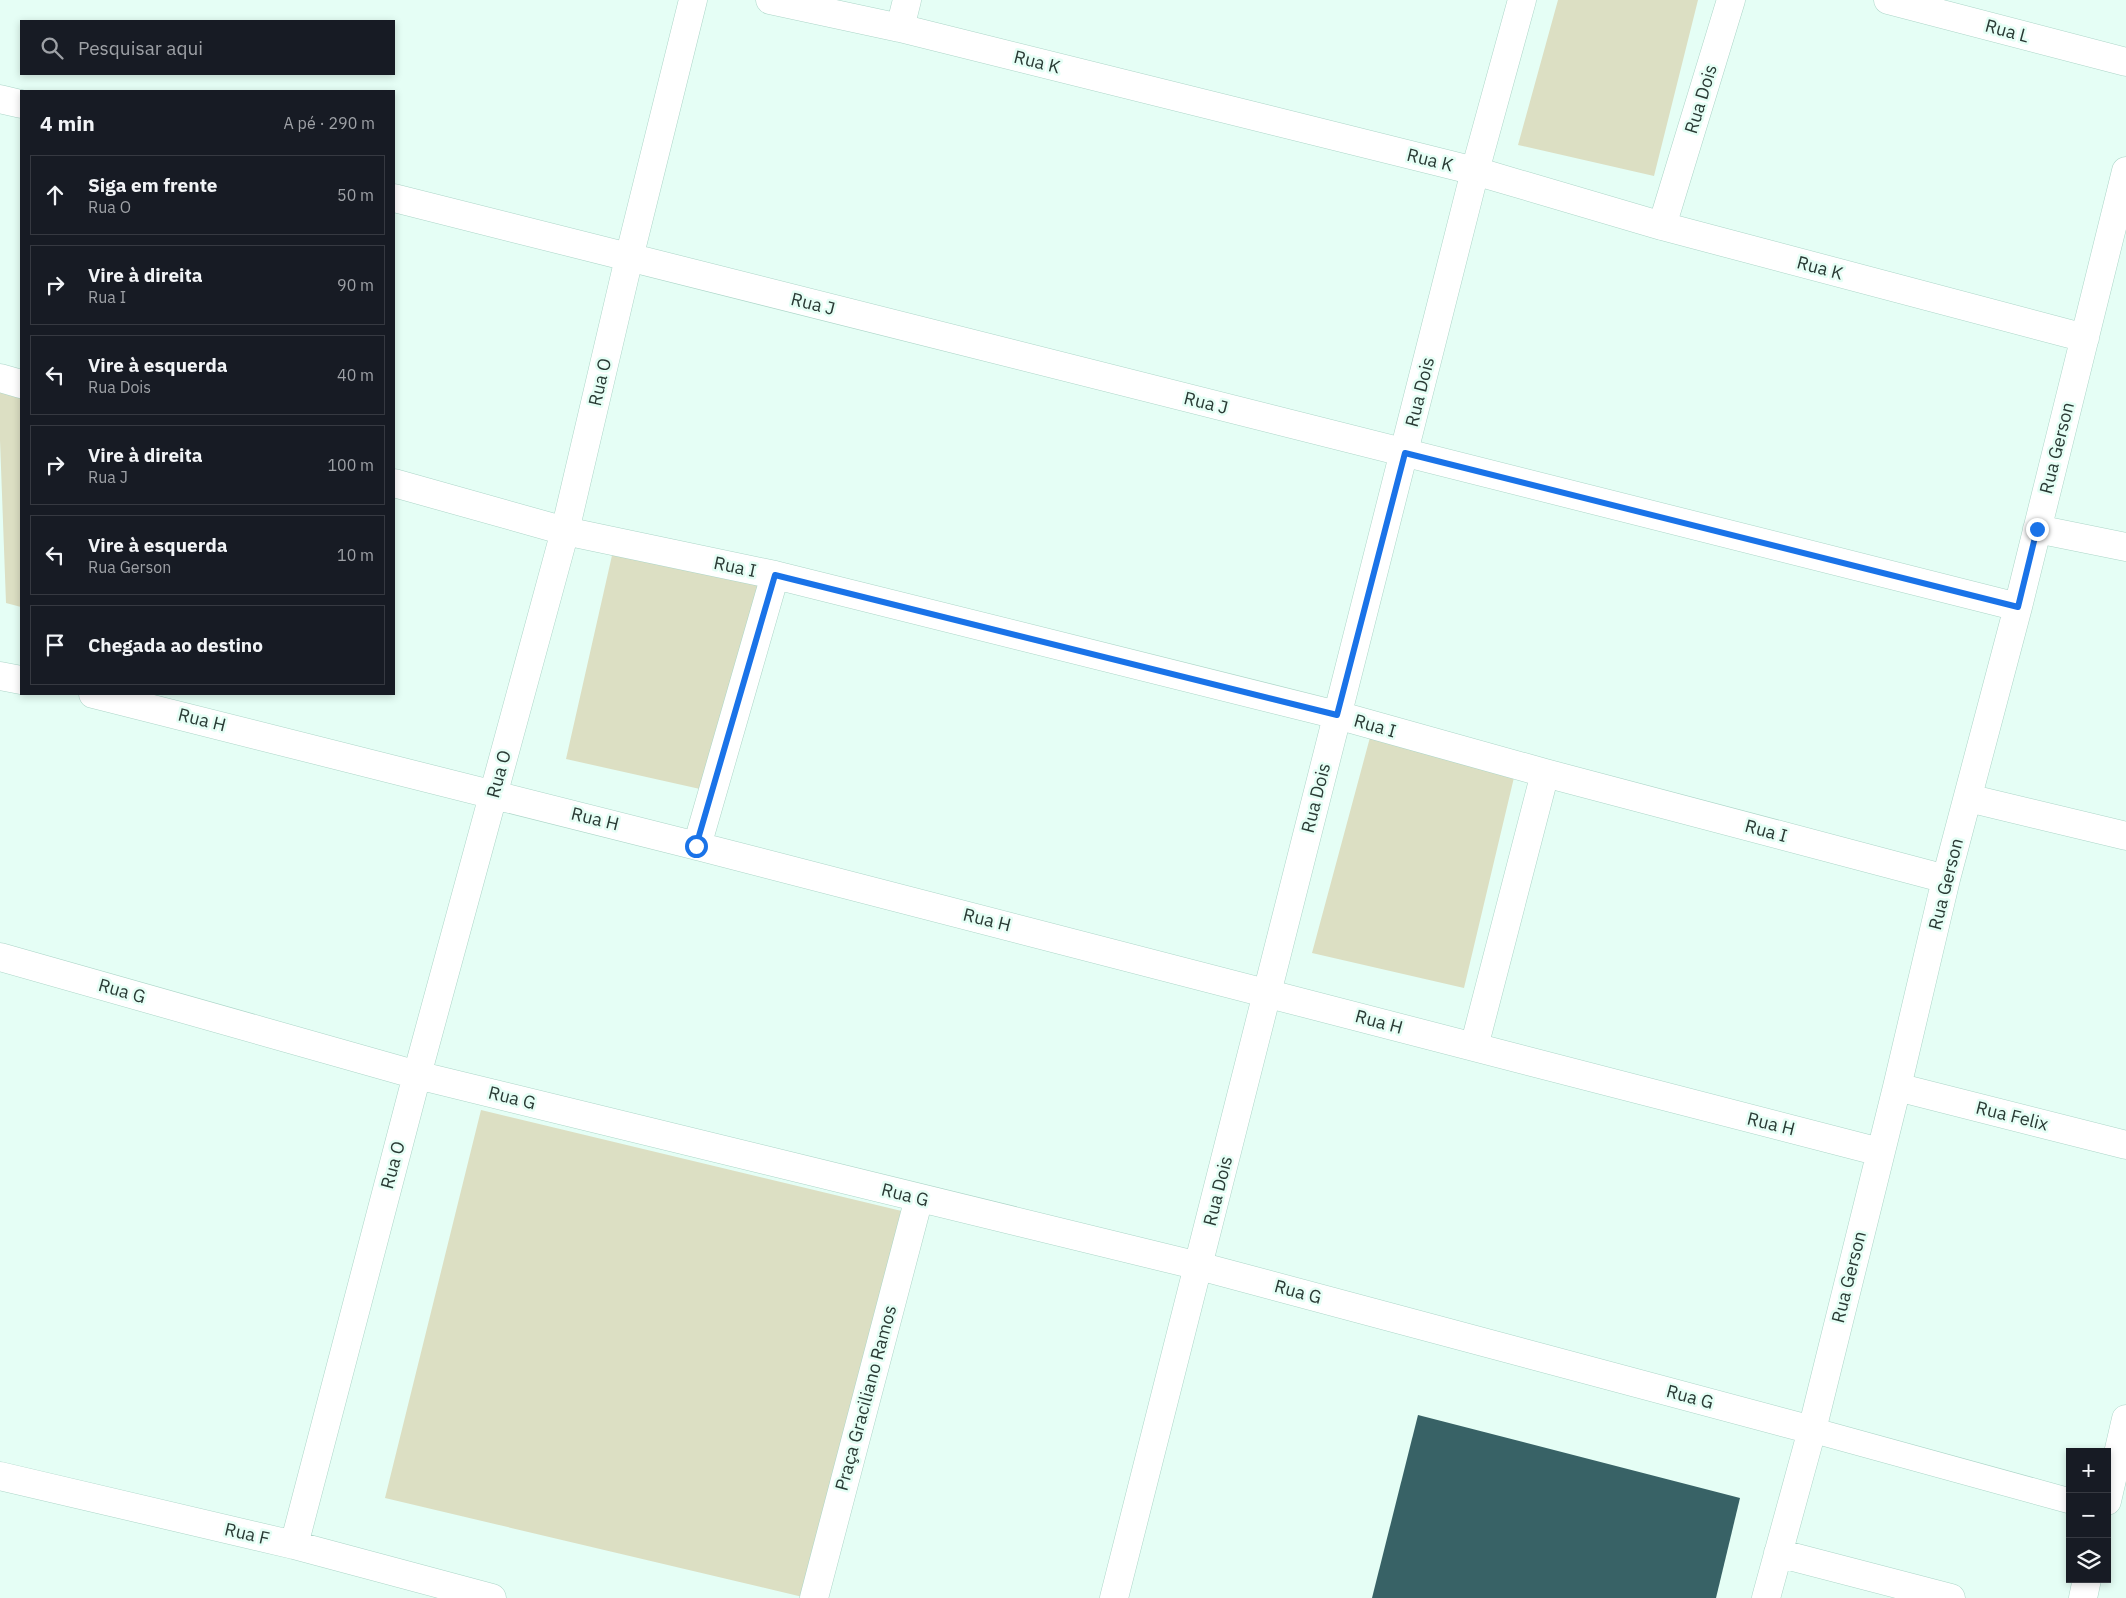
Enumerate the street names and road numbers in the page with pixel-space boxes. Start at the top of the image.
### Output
street label: Rua L [1983,14,2032,47]
street label: Rua K [1012,45,1063,79]
street label: Rua Dois [1679,62,1722,136]
street label: Rua K [1405,143,1456,177]
street label: Rua K [1794,250,1846,285]
street label: Rua J [789,287,838,320]
street label: Rua Dois [1400,355,1439,429]
street label: Rua O [583,356,616,408]
street label: Rua J [1182,386,1231,419]
street label: Rua Gerson [2034,400,2079,496]
street label: Rua I [712,551,758,582]
street label: Rua H [176,703,228,737]
street label: Rua I [1351,709,1399,742]
street label: Rua O [481,748,516,800]
street label: Rua Dois [1296,761,1335,835]
street label: Rua H [569,802,621,836]
street label: Rua I [1742,814,1790,847]
street label: Rua Gerson [1923,836,1968,932]
street label: Rua H [961,903,1013,937]
street label: Rua G [96,973,148,1008]
street label: Rua H [1353,1004,1405,1039]
street label: Rua G [486,1081,538,1114]
street label: Rua Felix [1974,1095,2051,1136]
street label: Rua H [1745,1107,1797,1141]
street label: Rua O [375,1139,410,1191]
street label: Rua Dois [1198,1154,1237,1228]
street label: Rua G [879,1178,931,1211]
street label: Rua Gerson [1826,1229,1871,1325]
street label: Rua G [1272,1274,1324,1309]
street label: Praça Graciliano Ramos [830,1303,901,1493]
street label: Rua G [1664,1379,1716,1414]
street label: Rua F [222,1517,272,1550]

